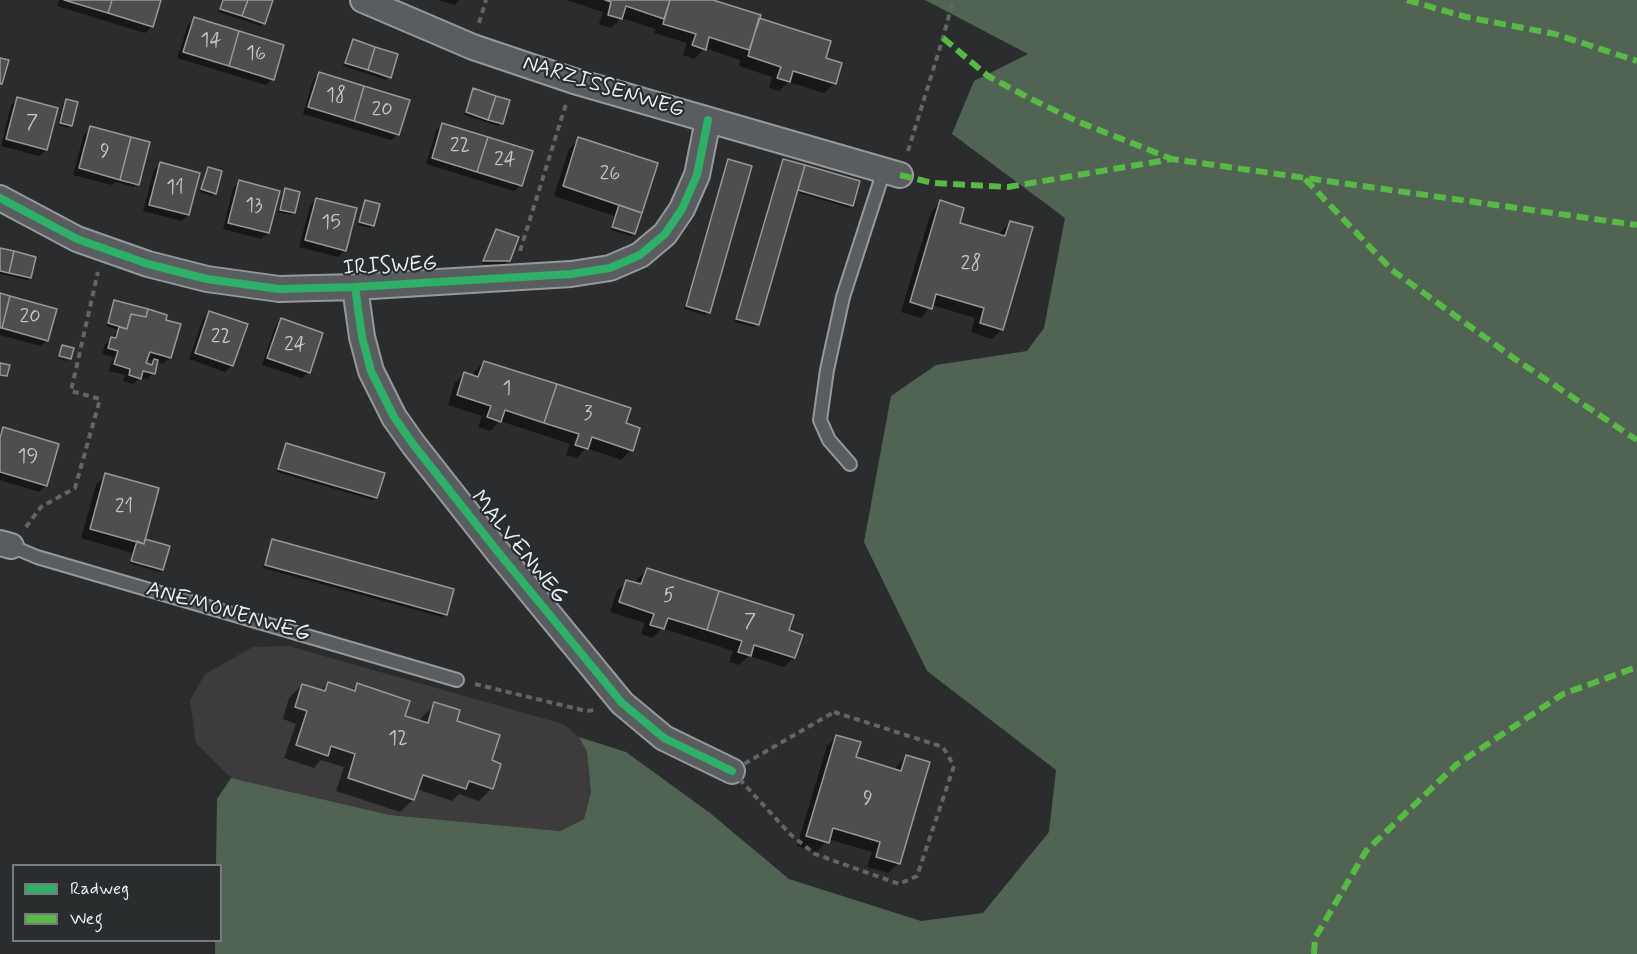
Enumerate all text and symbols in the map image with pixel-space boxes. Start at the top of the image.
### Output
house number: 14 [200,30,222,54]
house number: 16 [246,43,266,67]
street label: NARZISSENWEG [519,51,687,125]
house number: 18 [326,85,346,109]
house number: 20 [371,99,393,123]
house number: 7 [26,112,38,136]
house number: 22 [450,135,470,159]
house number: 9 [100,141,110,165]
house number: 24 [494,149,516,173]
house number: 26 [600,163,620,187]
house number: 11 [166,177,184,201]
house number: 13 [245,195,263,219]
house number: 15 [321,212,341,236]
street label: IRISWEG [342,251,438,283]
house number: 28 [961,253,981,277]
house number: 20 [19,306,41,330]
house number: 22 [211,326,231,350]
house number: 24 [284,334,306,358]
house number: 1 [503,378,511,402]
house number: 3 [583,403,593,427]
house number: 19 [18,446,38,470]
street label: MALVENWEG [464,486,572,610]
house number: 21 [115,496,133,520]
street label: ANEMONENWEG [143,577,313,649]
house number: 5 [663,585,675,609]
house number: 7 [744,611,756,635]
house number: 12 [388,728,408,752]
house number: 9 [863,788,873,812]
legend [12,864,222,942]
text: Radweg [70,877,129,901]
text: Weg [70,907,103,931]

